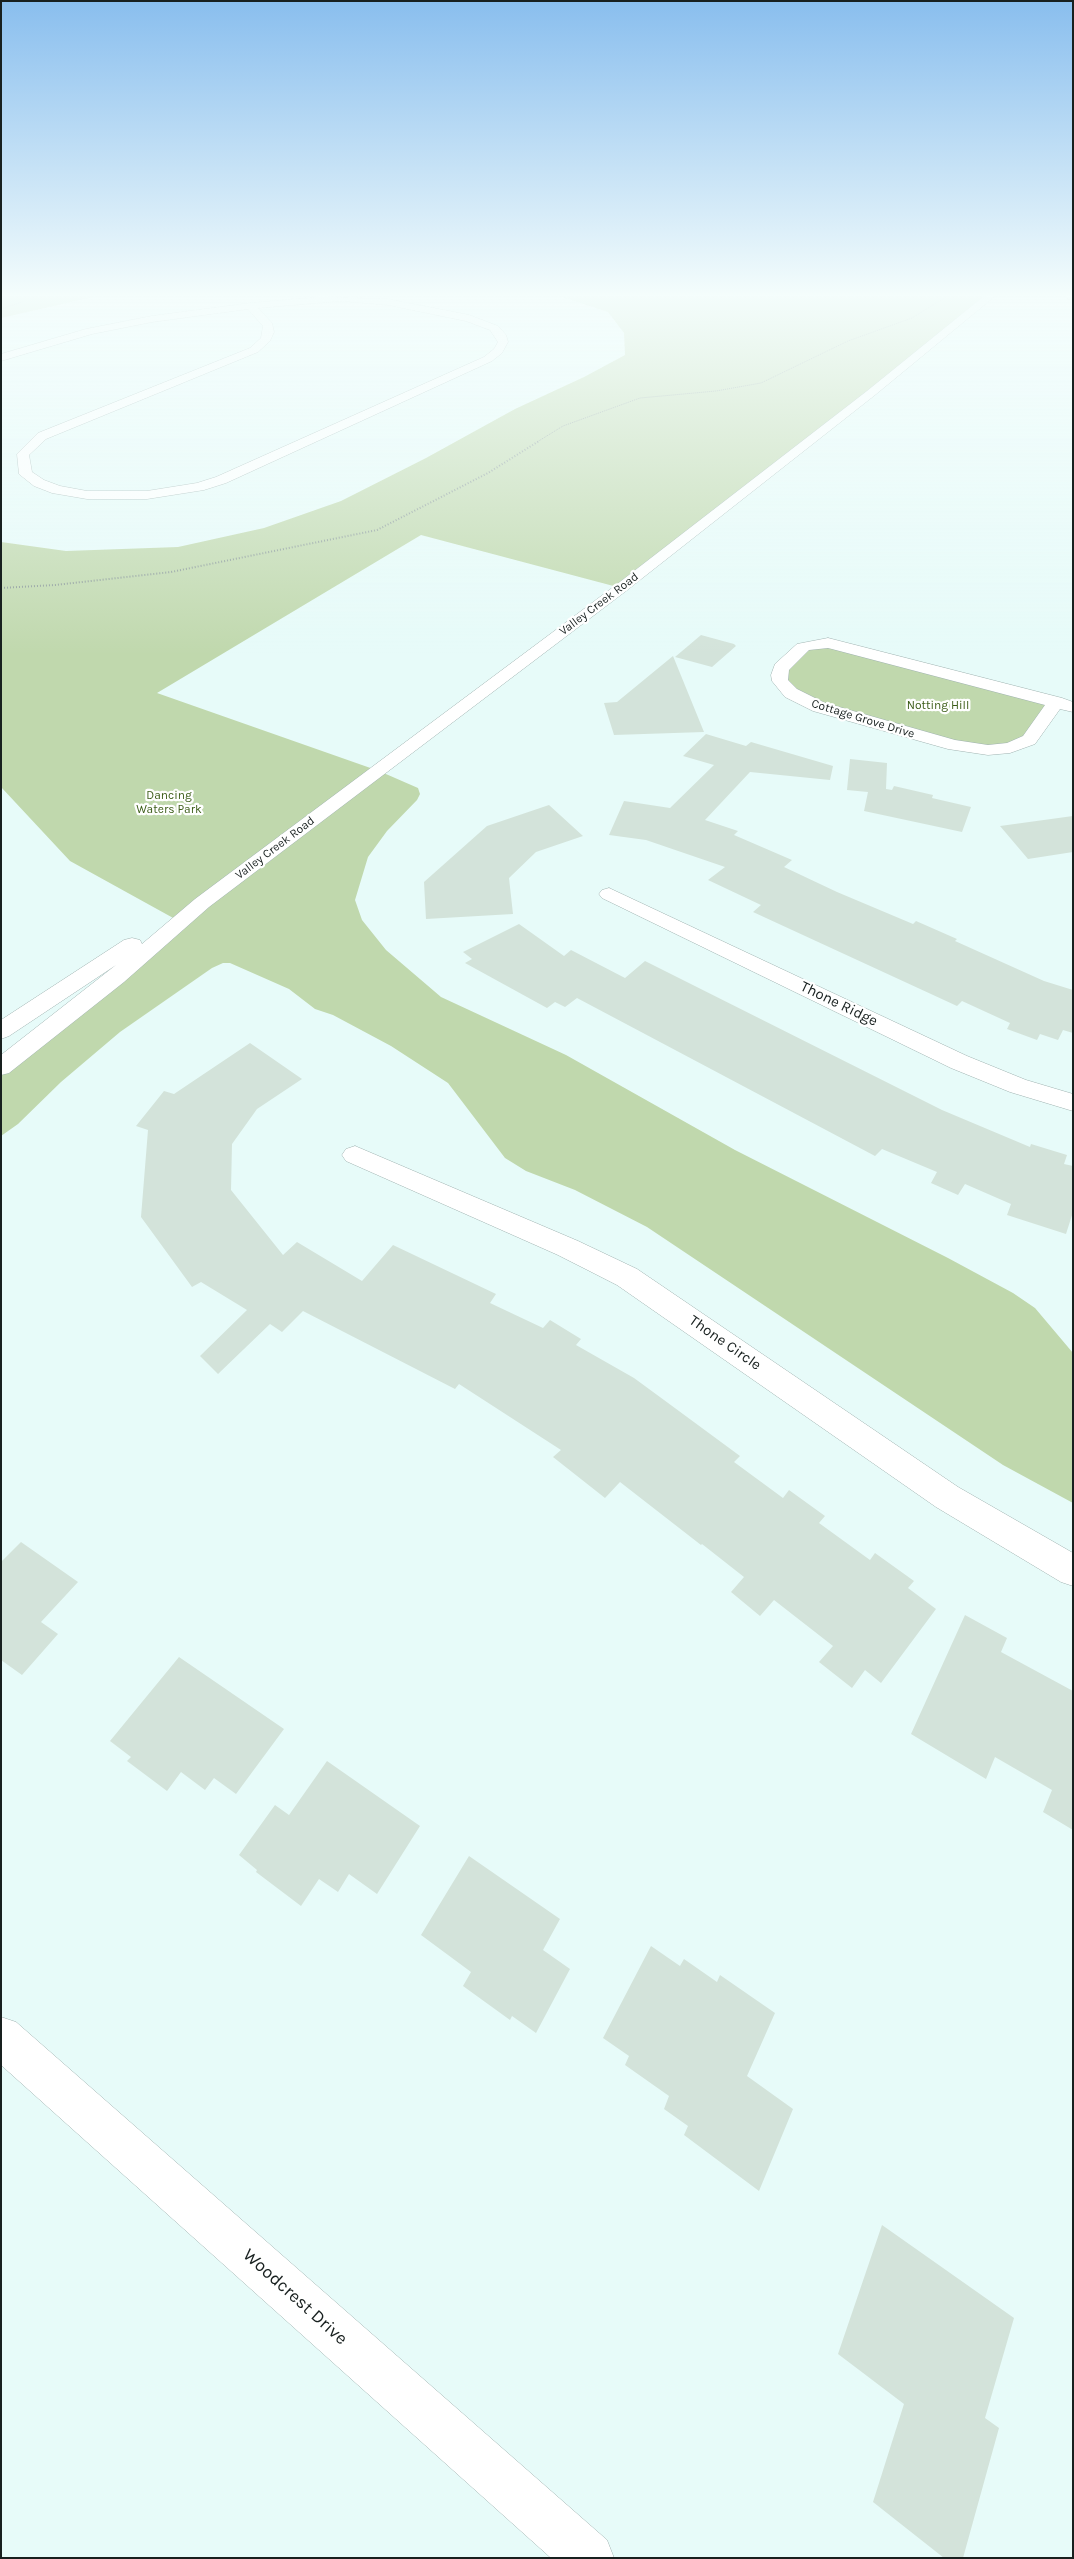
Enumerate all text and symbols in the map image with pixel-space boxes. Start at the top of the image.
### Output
street label: Valley Creek Road [557,569,641,639]
street label: Cottage Grove Drive [810,696,916,742]
park label: Notting Hill [907,699,969,713]
park label: Dancing Waters Park [136,789,202,817]
street label: Valley Creek Road [233,813,317,883]
street label: Thone Ridge [797,978,881,1030]
street label: Thone Circle [686,1312,764,1374]
street label: Woodcrest Drive [238,2244,352,2350]

